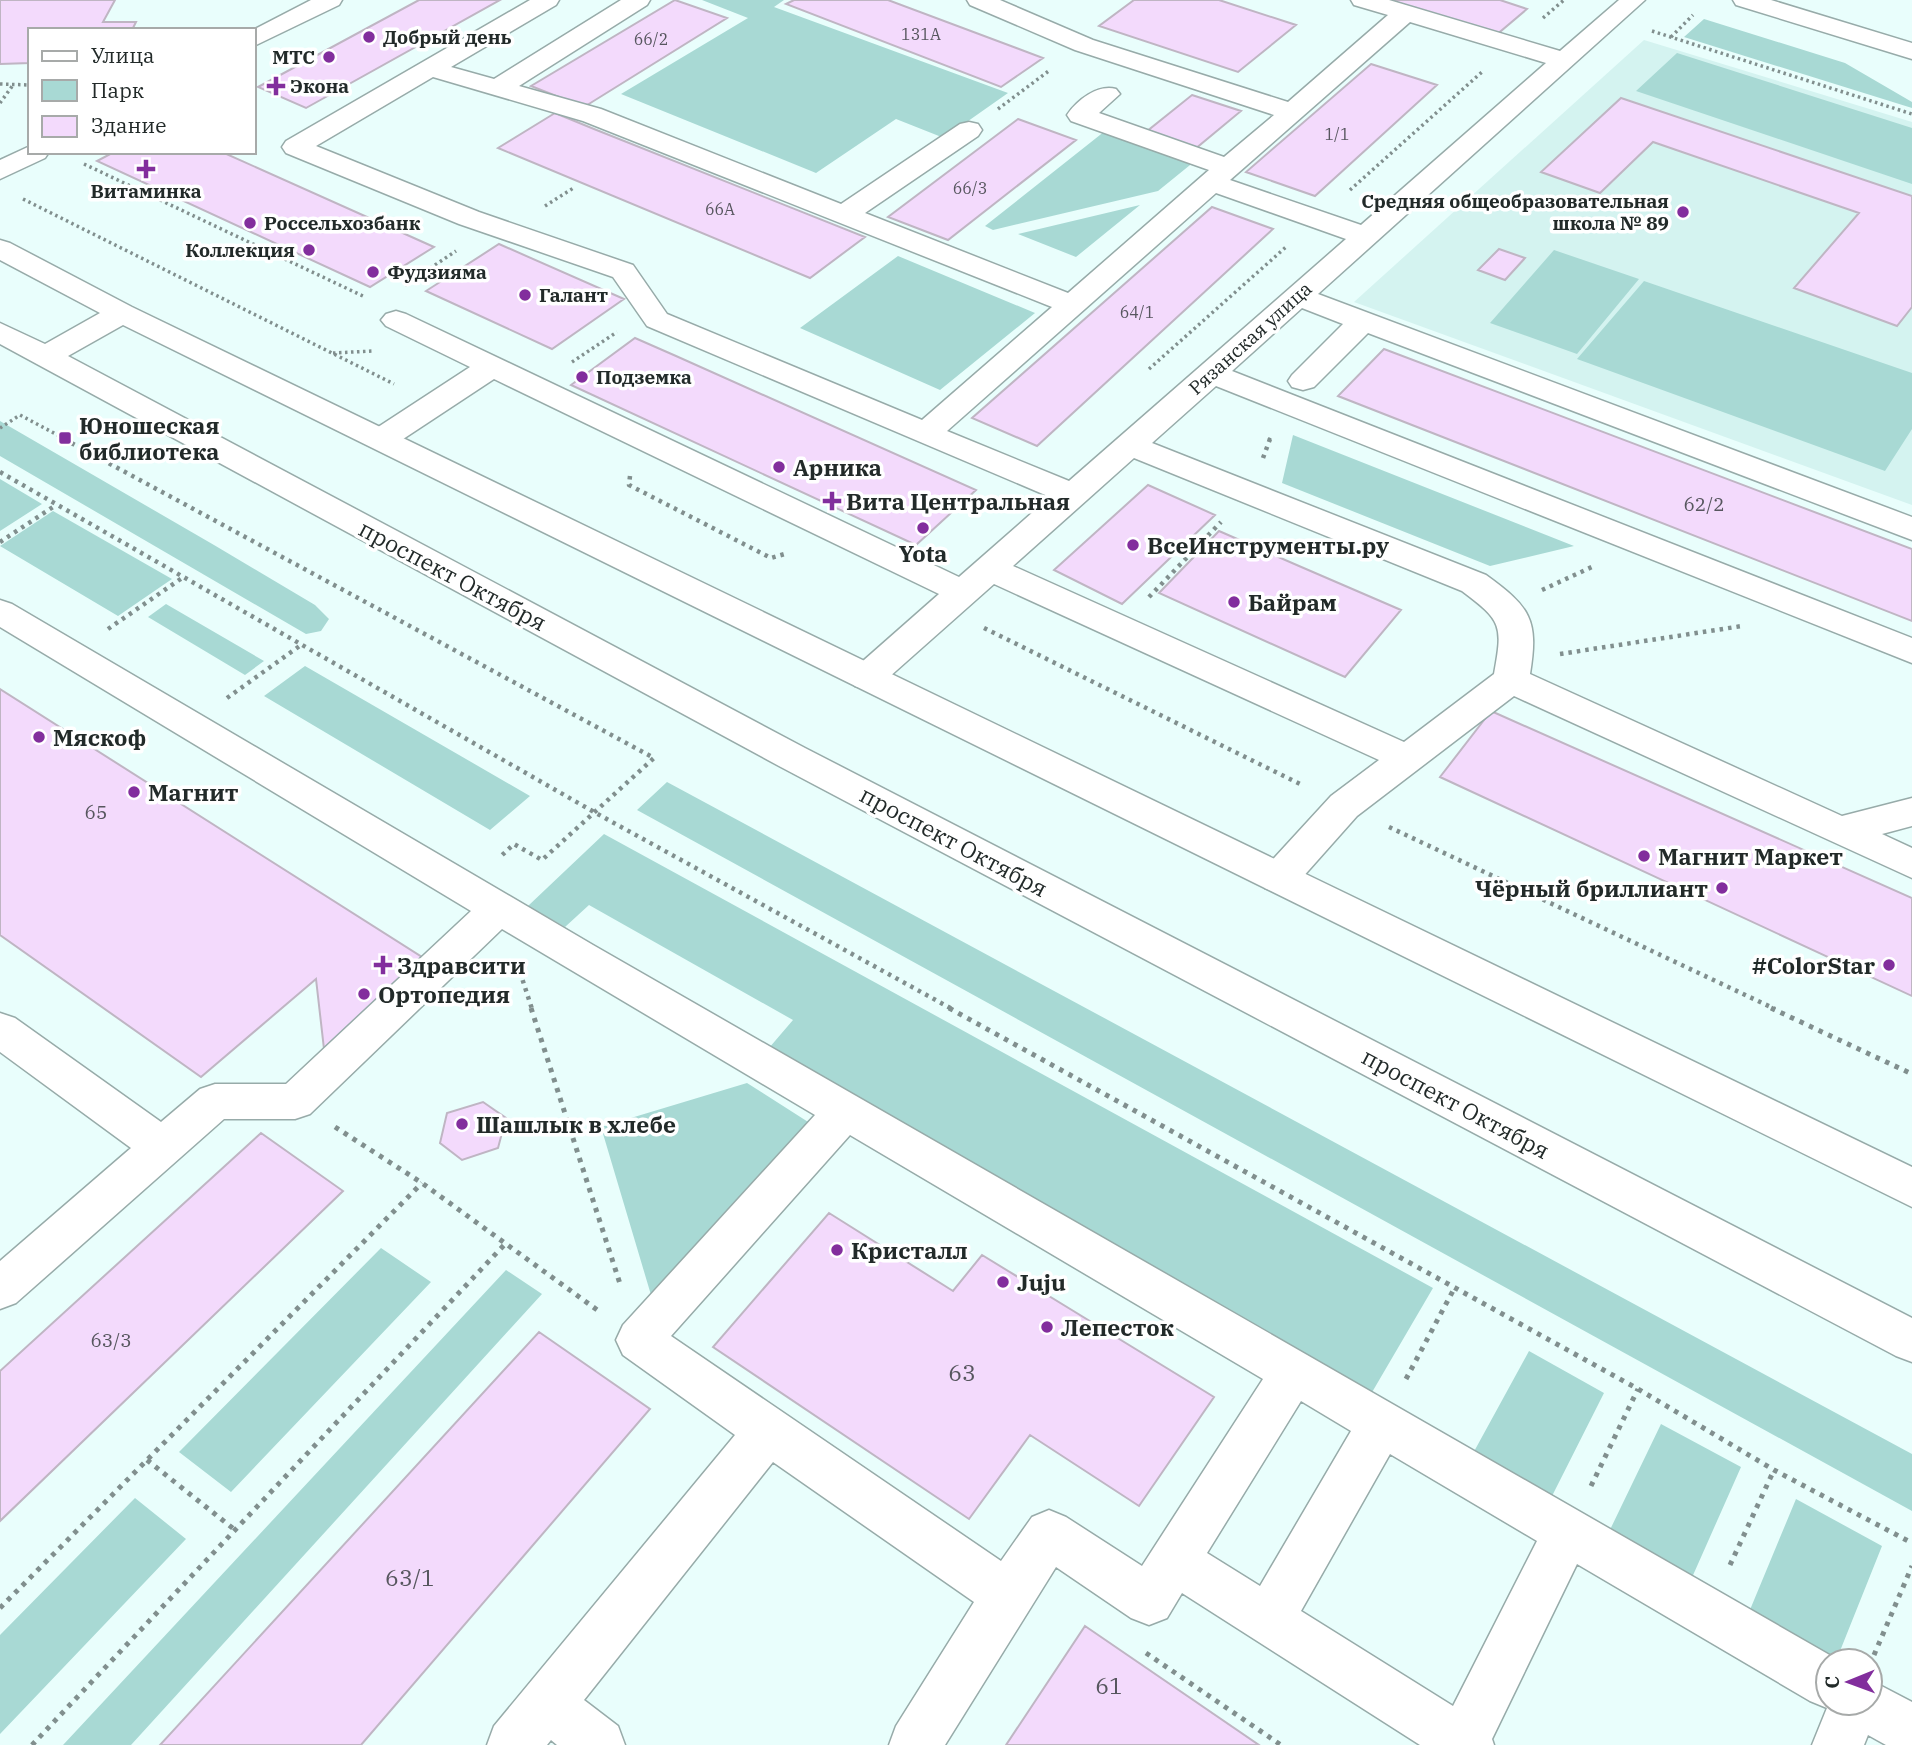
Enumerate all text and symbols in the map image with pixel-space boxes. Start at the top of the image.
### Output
house number: 131А [901,24,941,44]
place label: Добрый день [383,25,512,49]
legend [28,28,256,154]
marker: Добрый день [361,29,377,45]
house number: 66/2 [634,29,668,49]
text: Улица [91,41,155,69]
place label: МТС [272,45,315,69]
marker: МТС [321,49,337,65]
place label: Экона [290,74,349,98]
text: Парк [91,76,144,104]
marker: Экона [268,78,284,94]
text: Здание [91,111,166,139]
house number: 1/1 [1324,124,1350,144]
marker: Витаминка [138,161,154,177]
house number: 66/3 [953,178,987,198]
place label: Витаминка [90,179,202,203]
place label: Средняя общеобразовательная школа № 89 [1361,189,1669,235]
house number: 66А [705,199,735,219]
marker: Средняя общеобразовательная школа № 89 [1675,204,1691,220]
place label: Россельхозбанк [264,211,421,235]
marker: Россельхозбанк [242,215,258,231]
place label: Коллекция [185,238,295,262]
marker: Коллекция [301,242,317,258]
place label: Фудзияма [387,260,487,284]
marker: Фудзияма [365,264,381,280]
street label: Рязанская улица [1183,276,1317,400]
place label: Галант [539,283,608,307]
marker: Галант [517,287,533,303]
house number: 64/1 [1120,302,1154,322]
place label: Подземка [596,365,692,389]
marker: Подземка [574,369,590,385]
place label: Юношеская библиотека [79,410,220,466]
marker: Юношеская библиотека [57,430,73,446]
place label: Арника [793,452,882,482]
marker: Арника [771,459,787,475]
place label: Вита Центральная [846,486,1070,516]
house number: 62/2 [1683,492,1725,516]
marker: Вита Центральная [824,493,840,509]
street label: проспект Октября [354,513,552,637]
marker: Yota [915,520,931,536]
place label: ВсеИнструменты.ру [1147,530,1389,560]
marker: ВсеИнструменты.ру [1125,537,1141,553]
place label: Yota [899,538,947,568]
place label: Байрам [1248,587,1337,617]
marker: Байрам [1226,594,1242,610]
place label: Мяскоф [53,722,146,752]
marker: Мяскоф [31,729,47,745]
place label: Магнит [148,777,239,807]
street label: проспект Октября [855,779,1053,903]
marker: Магнит [126,784,142,800]
house number: 65 [85,800,107,824]
place label: Магнит Маркет [1658,841,1843,871]
marker: Магнит Маркет [1636,848,1652,864]
place label: Чёрный бриллиант [1475,873,1708,903]
marker: Чёрный бриллиант [1714,880,1730,896]
place label: Здравсити [397,950,526,980]
place label: #ColorStar [1752,950,1876,980]
marker: Здравсити [375,957,391,973]
marker: #ColorStar [1881,957,1897,973]
place label: Ортопедия [378,979,510,1009]
marker: Ортопедия [356,986,372,1002]
street label: проспект Октября [1357,1041,1555,1165]
place label: Шашлык в хлебе [476,1109,676,1139]
marker: Шашлык в хлебе [454,1116,470,1132]
place label: Кристалл [851,1235,968,1265]
marker: Кристалл [829,1242,845,1258]
place label: Juju [1017,1267,1066,1297]
marker: Juju [995,1274,1011,1290]
place label: Лепесток [1061,1312,1174,1342]
marker: Лепесток [1039,1319,1055,1335]
house number: 63/3 [90,1328,132,1352]
house number: 63 [948,1357,976,1387]
house number: 63/1 [385,1562,435,1592]
north arrow [1814,1647,1884,1717]
house number: 61 [1095,1670,1123,1700]
text: С [1820,1676,1844,1689]

